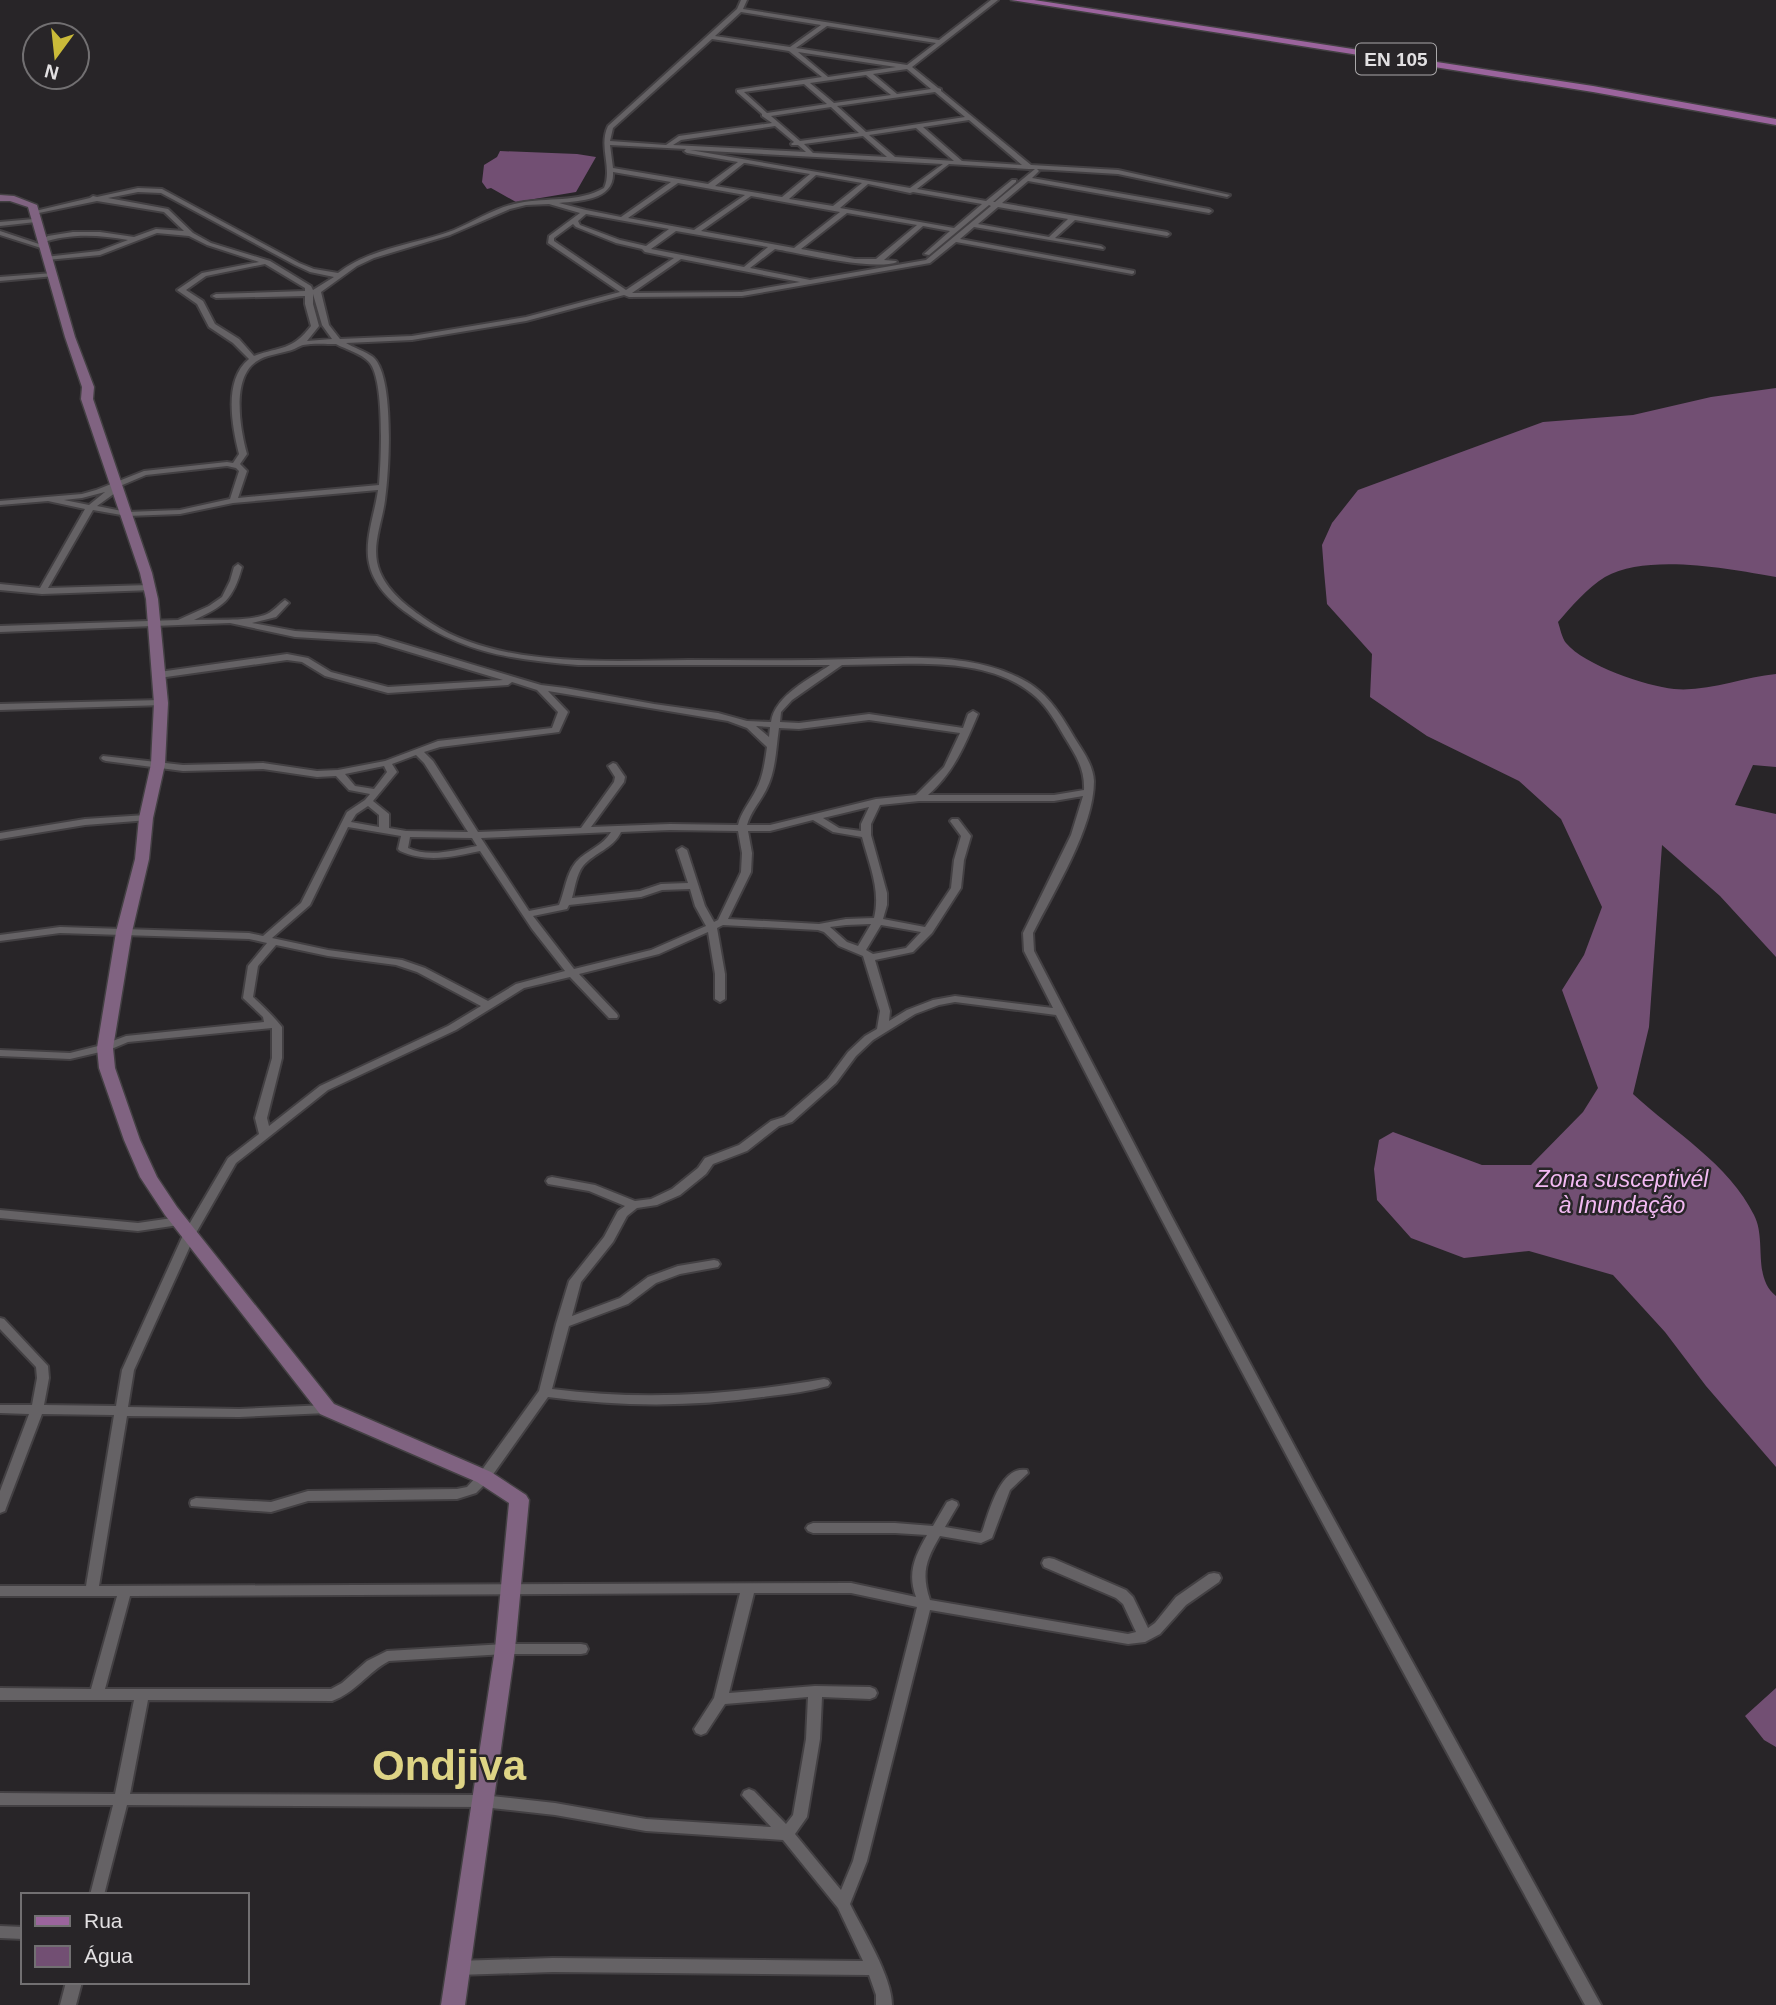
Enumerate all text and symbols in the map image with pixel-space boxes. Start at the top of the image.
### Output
north arrow [21,21,91,91]
road number: EN 105 [1356,44,1436,74]
text: N [42,60,61,84]
water label: Zona susceptivél à Inundação [1535,1166,1709,1218]
district label: Ondjiva [372,1742,527,1789]
legend [21,1893,248,1984]
text: Rua [84,1909,123,1932]
text: Água [84,1944,133,1967]

